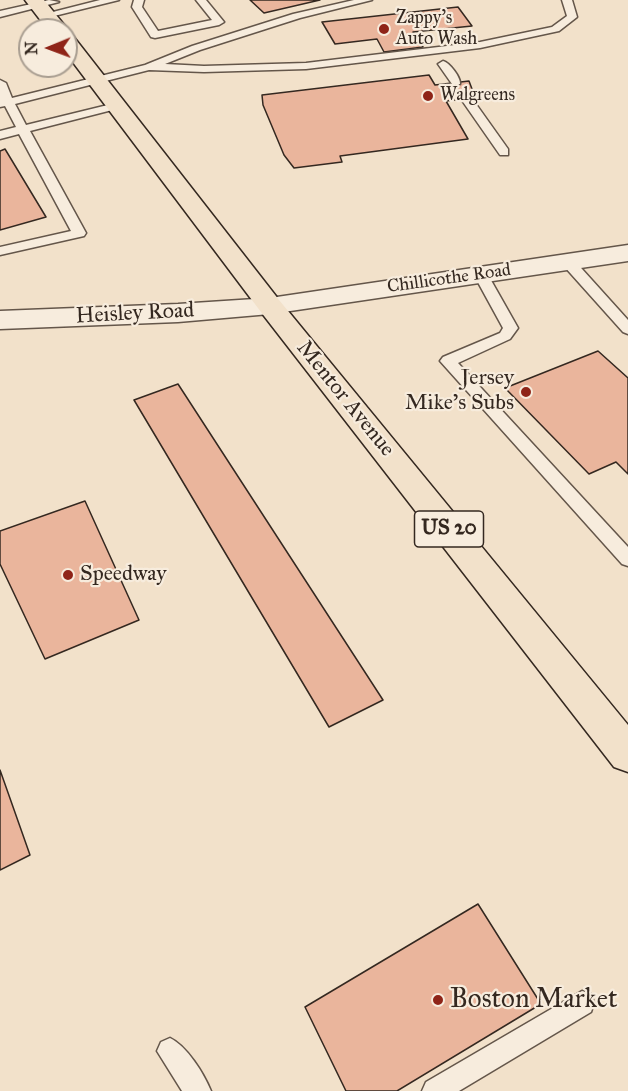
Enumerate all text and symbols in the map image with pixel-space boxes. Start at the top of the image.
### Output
place label: Zappy's Auto Wash [396,8,477,50]
north arrow [18,18,78,78]
marker: Zappy's Auto Wash [377,22,391,36]
text: N [22,41,41,55]
place label: Walgreens [440,85,515,107]
marker: Walgreens [421,89,435,103]
street label: Chillicothe Road [386,260,512,298]
street label: Heisley Road [75,298,195,330]
street label: Mentor Avenue [290,336,400,462]
place label: Jersey Mike's Subs [405,366,514,418]
marker: Jersey Mike's Subs [519,385,533,399]
road number: US 20 [414,511,484,547]
place label: Speedway [80,562,167,588]
marker: Speedway [61,568,75,582]
place label: Boston Market [450,984,618,1016]
marker: Boston Market [431,993,445,1007]

